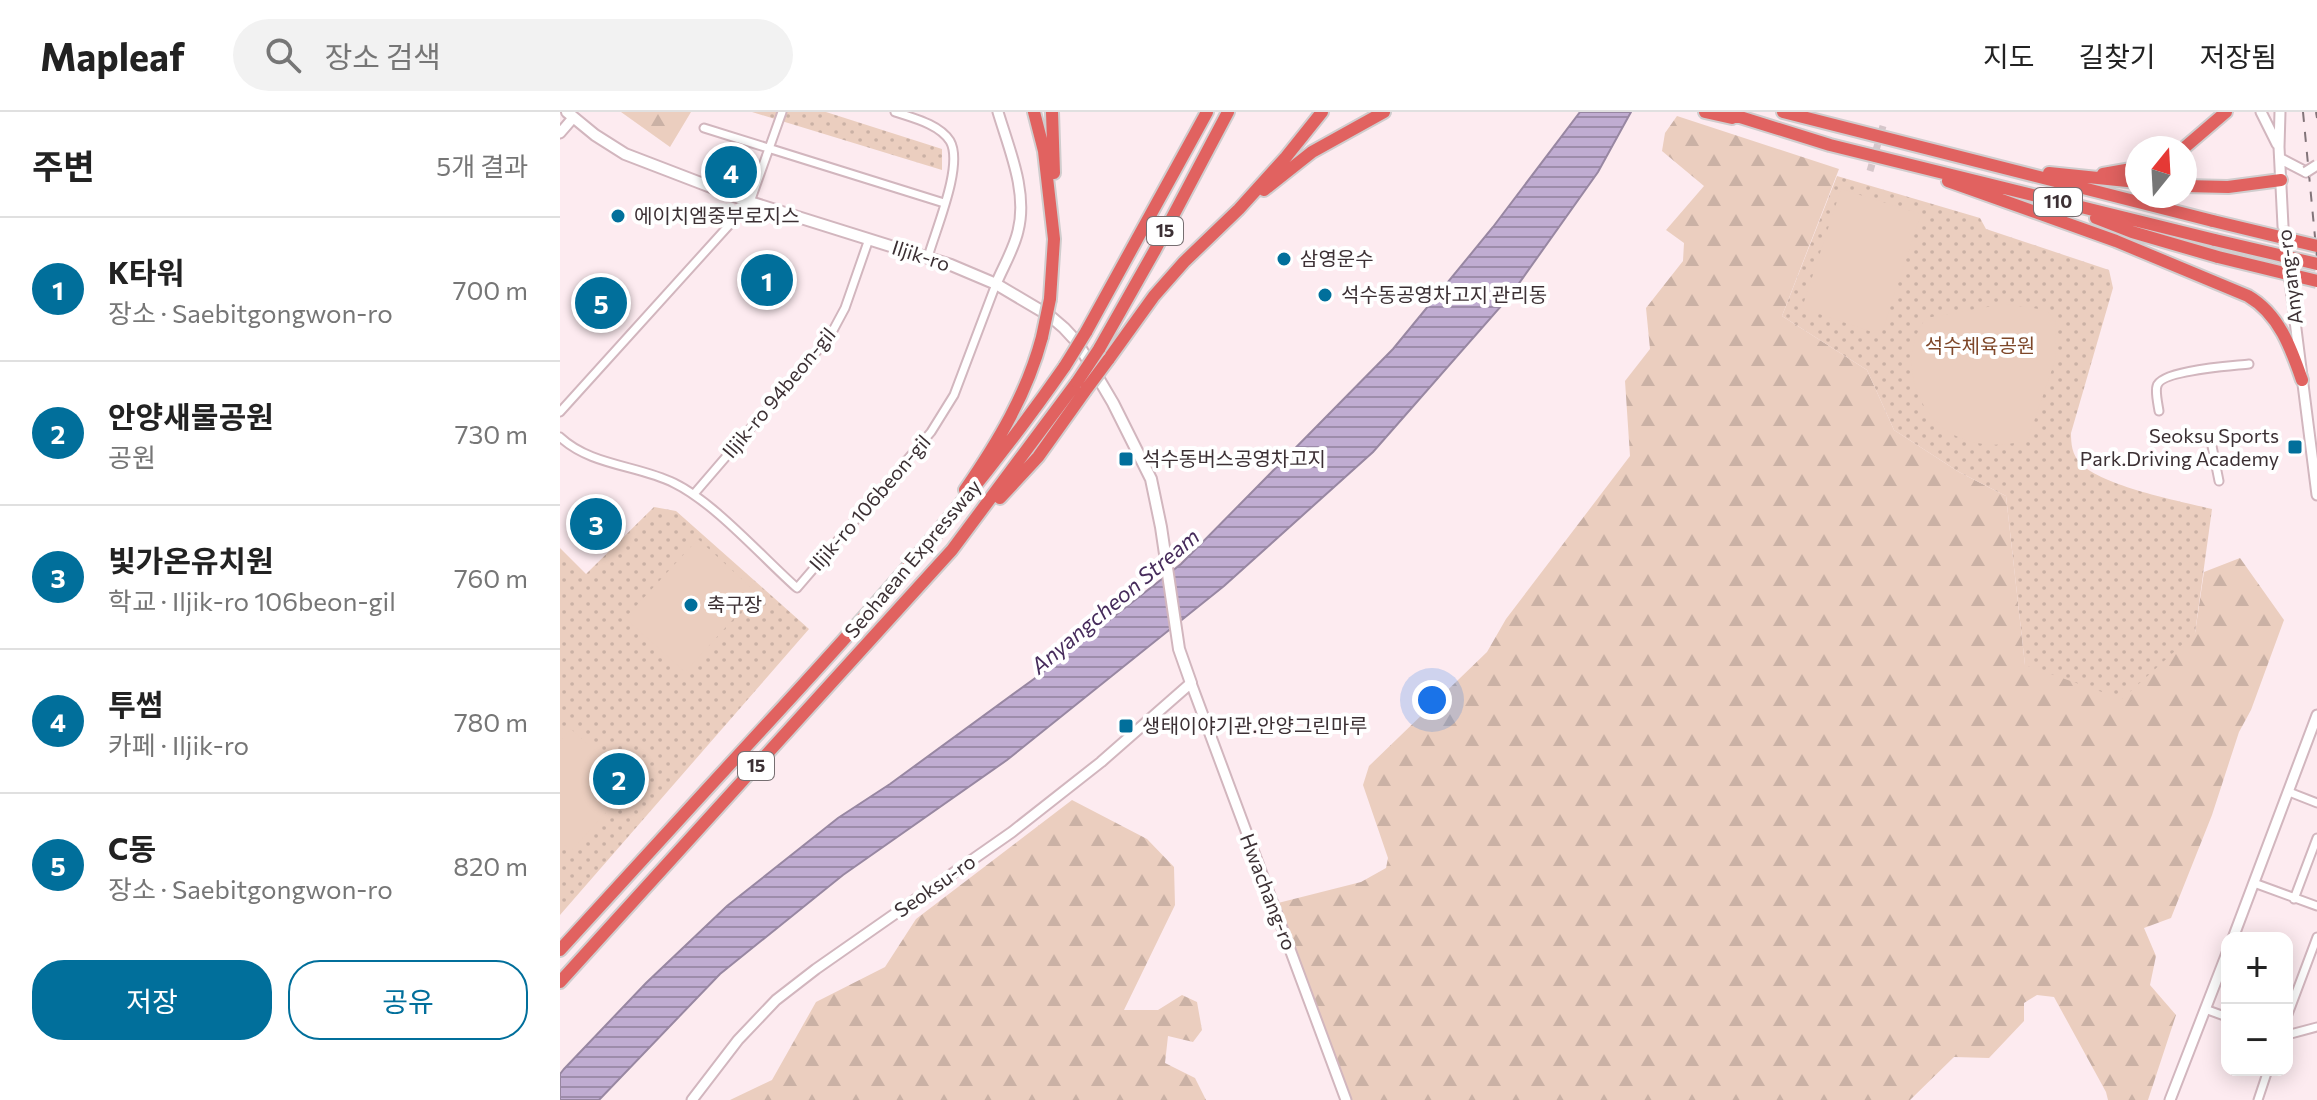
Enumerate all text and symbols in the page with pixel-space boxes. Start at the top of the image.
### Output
search box [233,19,793,91]
text: Mapleaf [40,32,185,79]
icon: search [261,33,305,77]
text: 장소 검색 [325,37,441,74]
text: 지도 [1983,39,2034,73]
text: 길찾기 [2078,39,2156,73]
text: 저장됨 [2200,39,2277,73]
north arrow [2125,136,2197,208]
pin: 4 [705,142,757,202]
text: 주변 [32,144,95,186]
text: 5개 결과 [436,150,528,181]
road number: 110 [2034,188,2082,216]
place label: 에이치엠중부로지스 [634,203,800,227]
marker: 에이치엠중부로지스 [609,207,627,225]
road number: 15 [1147,217,1183,245]
street label: Anyang-ro [2271,228,2307,326]
street label: Iljik-ro [889,234,953,276]
place label: 삼영운수 [1300,246,1374,270]
pin: 1 [741,250,793,310]
marker: 삼영운수 [1275,250,1293,268]
text: K타워 [108,253,184,290]
pin: 5 [575,273,627,333]
text: 1 [52,274,64,305]
text: 700 m [453,274,528,305]
place label: 석수동공영차고지 관리동 [1341,282,1547,306]
marker: 석수동공영차고지 관리동 [1316,286,1334,304]
text: 장소 · Saebitgongwon-ro [108,297,393,328]
street label: Iljik-ro 94beon-gil [717,322,840,462]
park label: 석수체육공원 [1925,333,2035,357]
text: 안양새물공원 [108,397,274,434]
text: 2 [51,418,65,449]
text: 730 m [455,418,528,449]
place label: Seoksu Sports Park.Driving Academy [2080,423,2279,470]
street label: Iljik-ro 106beon-gil [804,429,935,575]
marker: Seoksu Sports Park.Driving Academy [2286,438,2304,456]
text: 공원 [108,441,156,472]
place label: 석수동버스공영차고지 [1142,446,1326,470]
marker: 석수동버스공영차고지 [1117,450,1135,468]
street label: Seohaean Expressway [839,474,985,642]
pin: 3 [570,494,622,554]
water label: Anyangcheon Stream [1024,522,1204,680]
text: 빛가온유치원 [108,541,274,578]
text: 3 [50,562,66,593]
text: 760 m [454,562,528,593]
text: 학교 · Iljik-ro 106beon-gil [108,585,396,616]
place label: 축구장 [707,592,762,616]
marker: 축구장 [682,596,700,614]
your location [1412,680,1452,720]
text: 투썸 [108,685,163,722]
text: 4 [50,706,66,737]
text: 780 m [454,706,528,737]
place label: 생태이야기관.안양그린마루 [1142,713,1368,737]
marker: 생태이야기관.안양그린마루 [1117,717,1135,735]
text: 카페 · Iljik-ro [108,729,249,760]
pin: 2 [593,749,645,809]
road number: 15 [738,752,774,780]
text: C동 [108,829,156,866]
street label: Hwachang-ro [1236,830,1302,953]
street label: Seoksu-ro [889,849,980,922]
text: 5 [50,850,66,881]
text: 820 m [453,850,528,881]
text: 장소 · Saebitgongwon-ro [108,873,393,904]
map controls [2221,932,2293,1076]
button: + [2221,932,2293,1004]
button: 저장 [32,960,272,1040]
button: 공유 [288,960,528,1040]
button: − [2221,1004,2293,1076]

